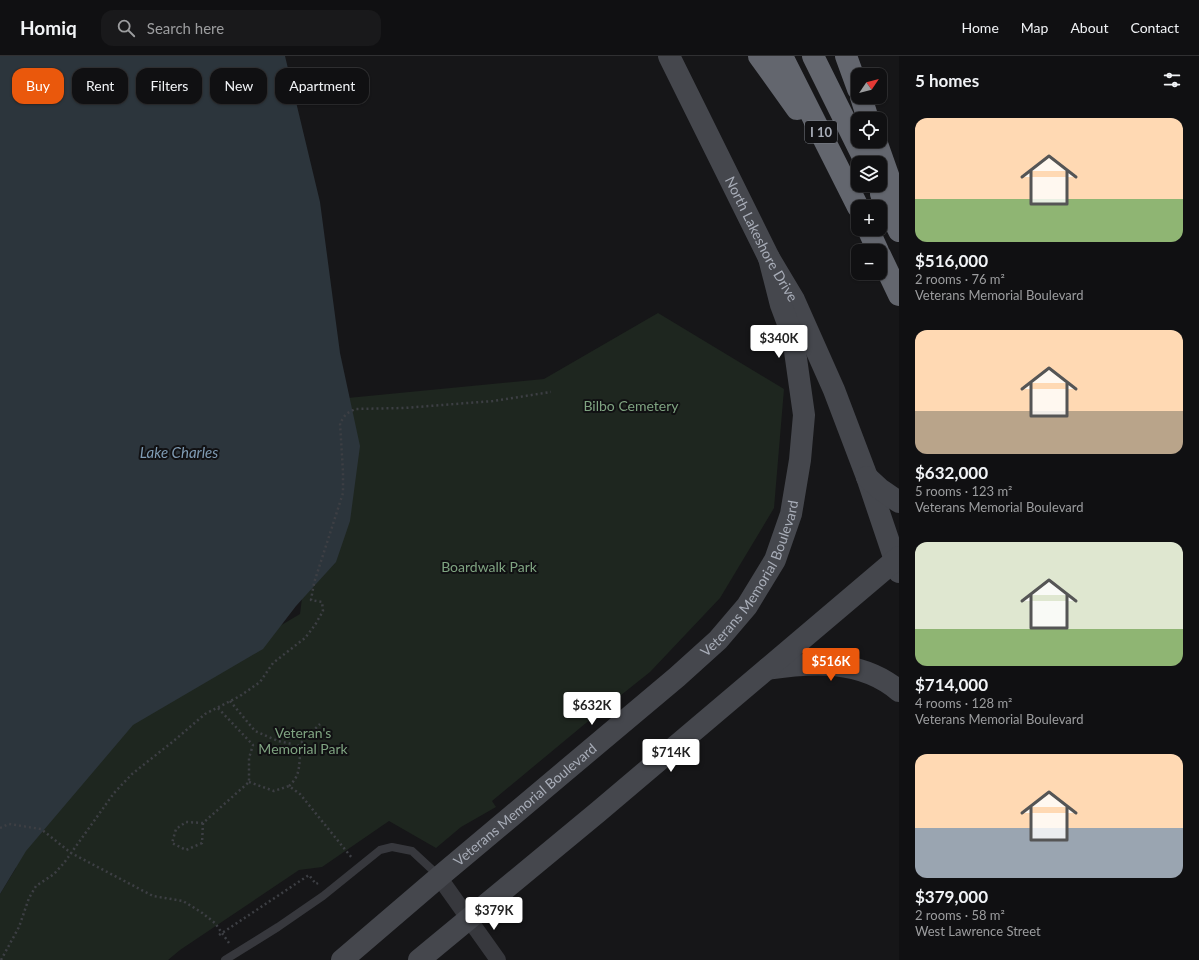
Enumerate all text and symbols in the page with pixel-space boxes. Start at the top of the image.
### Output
search box [101,10,381,46]
text: Homiq [20,16,77,39]
icon: search [115,17,137,39]
text: Search here [147,19,224,37]
text: Home [961,19,999,36]
text: Map [1021,19,1048,36]
text: About [1070,19,1108,36]
text: Contact [1130,19,1179,36]
chip: Buy [12,68,64,104]
chip: Rent [72,68,128,104]
chip: Filters [136,68,202,104]
chip: New [210,68,267,104]
chip: Apartment [275,68,369,104]
north arrow [851,68,887,104]
map controls [851,68,887,280]
icon: filters [1161,69,1183,91]
text: 5 homes [915,70,979,91]
button: locate [851,112,887,148]
road number: I 10 [805,121,837,143]
icon: home [1013,144,1085,216]
button: layers [851,156,887,192]
street label: North Lakeshore Drive [722,173,802,304]
button: + [851,200,887,236]
button: − [851,244,887,280]
text: $516,000 [915,250,988,271]
text: 2 rooms · 76 m² [915,271,1005,287]
text: Veterans Memorial Boulevard [915,287,1083,303]
pin: $340K [751,325,807,359]
text: $340K [759,330,799,346]
icon: home [1013,356,1085,428]
park label: Bilbo Cemetery [583,397,679,414]
water label: Lake Charles [140,443,218,461]
text: $632,000 [915,462,988,483]
text: 5 rooms · 123 m² [915,483,1012,499]
street label: Veterans Memorial Boulevard [697,499,801,660]
text: Veterans Memorial Boulevard [915,499,1083,515]
park label: Boardwalk Park [441,558,538,575]
icon: home [1013,568,1085,640]
pin: $516K [803,648,859,682]
text: $516K [811,653,851,669]
text: $714,000 [915,674,988,695]
pin: $632K [564,692,620,726]
text: 4 rooms · 128 m² [915,695,1012,711]
text: $632K [572,697,612,713]
text: Veterans Memorial Boulevard [915,711,1083,727]
park label: Veteran's Memorial Park [258,724,349,757]
street label: Veterans Memorial Boulevard [450,739,600,869]
pin: $714K [643,739,699,773]
text: $714K [651,744,691,760]
icon: home [1013,780,1085,852]
text: $379,000 [915,886,988,907]
pin: $379K [466,897,522,931]
text: $379K [474,902,514,918]
text: 2 rooms · 58 m² [915,907,1005,923]
text: West Lawrence Street [915,923,1041,939]

